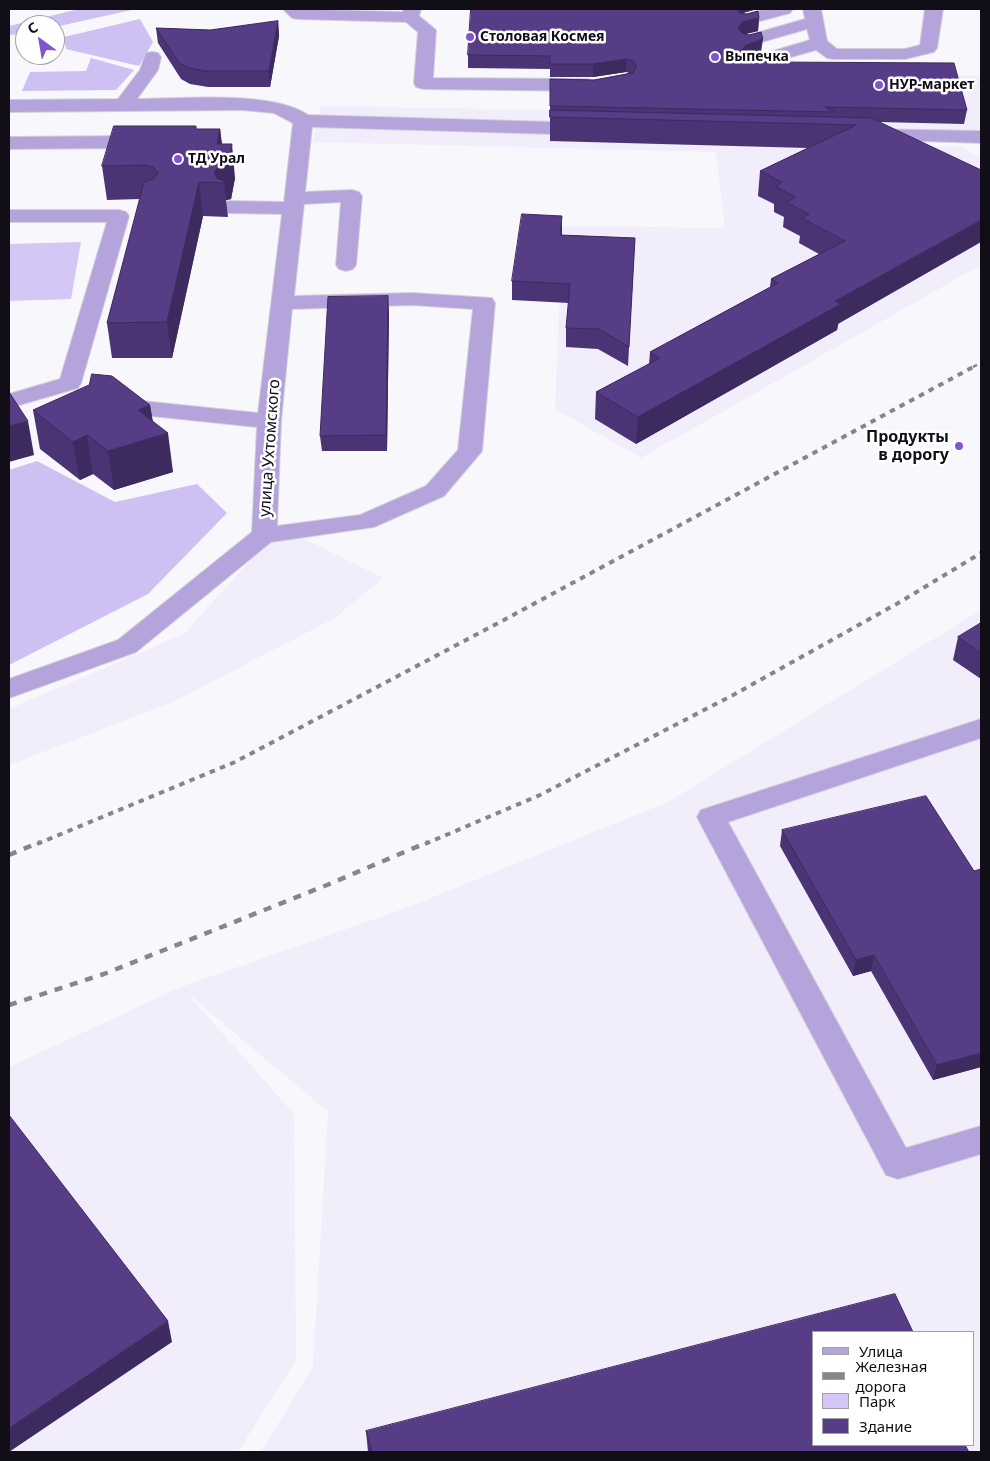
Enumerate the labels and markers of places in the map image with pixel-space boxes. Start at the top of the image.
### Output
place label: Столовая Космея [480,29,605,45]
marker: Столовая Космея [464,31,476,43]
place label: Выпечка [725,49,789,65]
marker: Выпечка [709,51,721,63]
place label: НУР-маркет [889,77,974,93]
marker: НУР-маркет [873,79,885,91]
place label: ТД Урал [188,151,245,167]
marker: ТД Урал [172,153,184,165]
place label: Продукты в дорогу [866,427,949,465]
marker: Продукты в дорогу [953,440,965,452]

